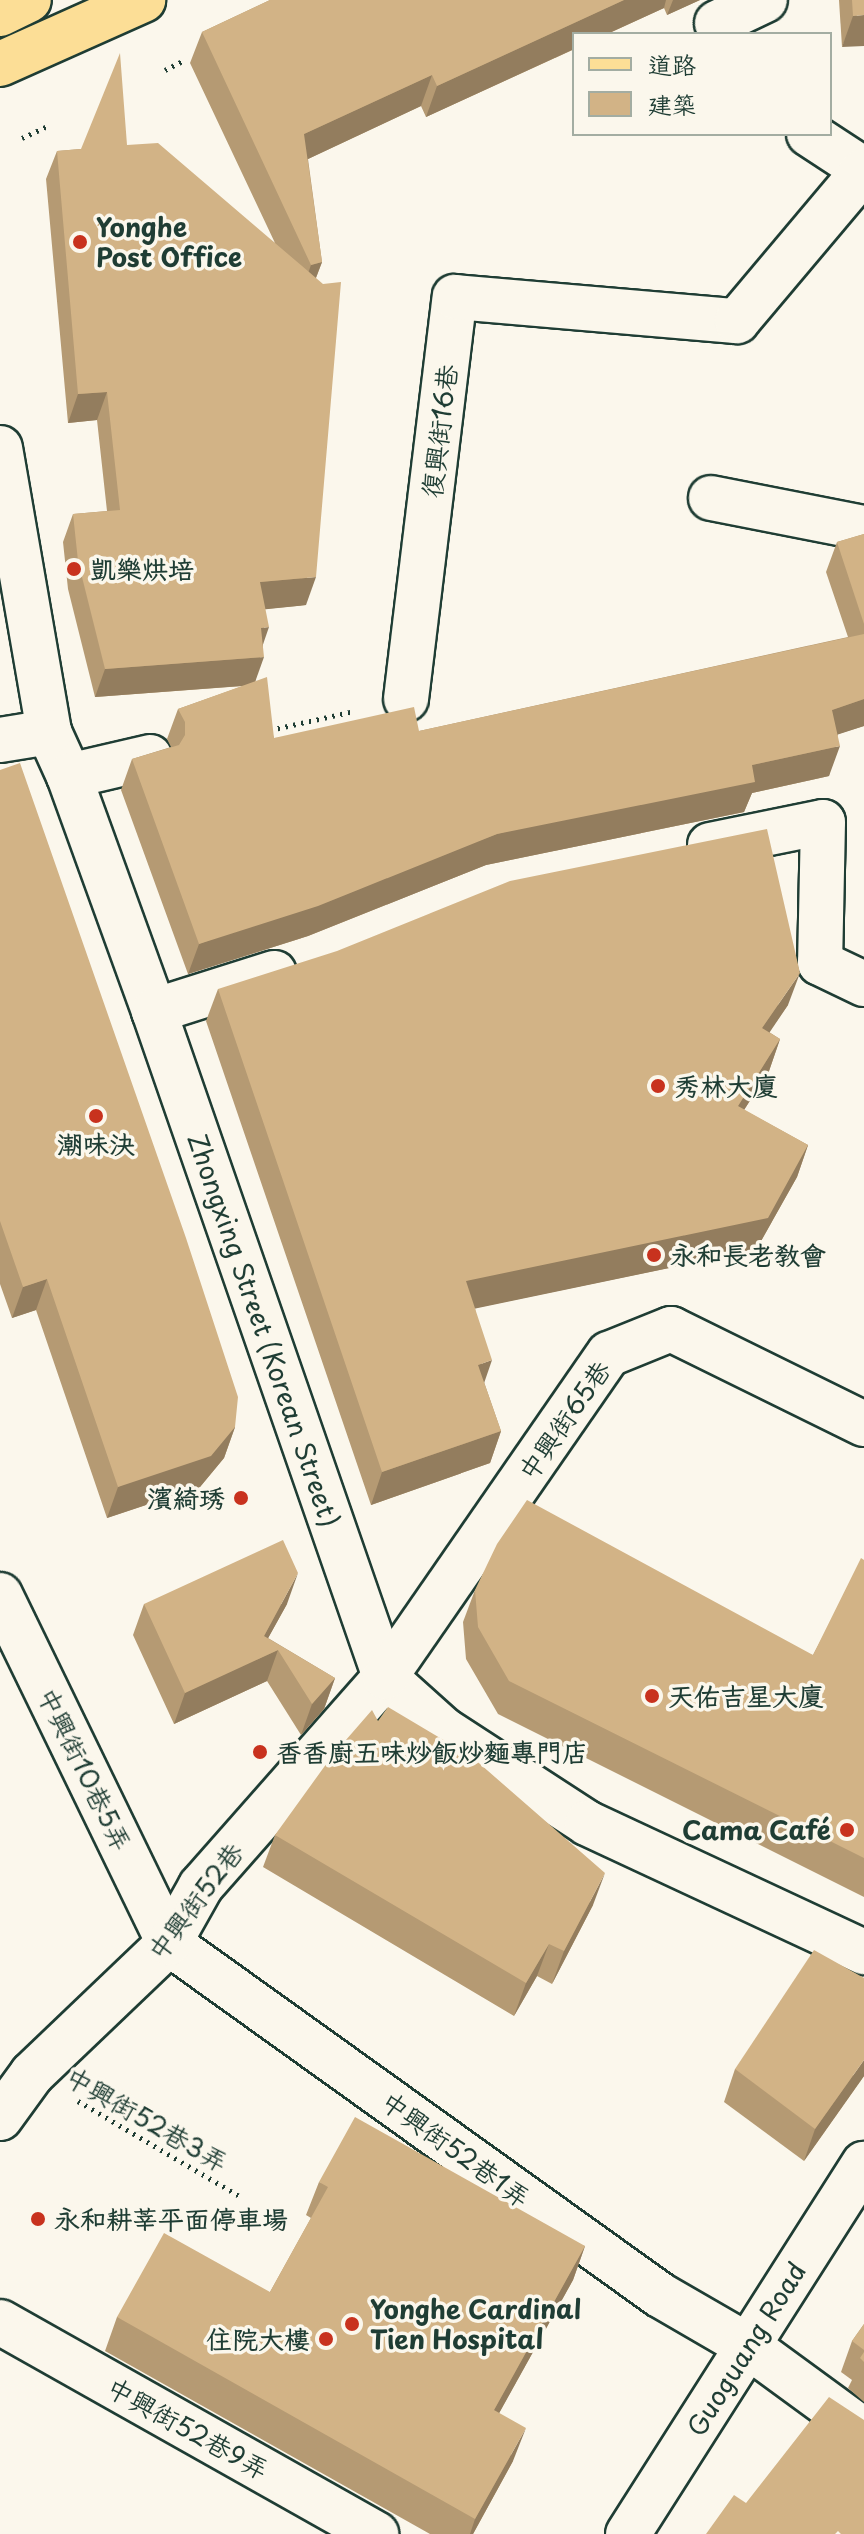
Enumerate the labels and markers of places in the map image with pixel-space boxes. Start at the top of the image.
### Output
place label: Yonghe Post Office [96,211,241,272]
marker: Yonghe Post Office [71,233,89,251]
place label: 凱樂烘培 [90,553,194,585]
marker: 凱樂烘培 [65,560,83,578]
place label: 秀林大廈 [674,1070,778,1102]
marker: 秀林大廈 [649,1077,667,1095]
marker: 潮味決 [87,1107,105,1125]
place label: 潮味決 [57,1128,135,1160]
place label: 永和長老教會 [670,1239,826,1271]
marker: 永和長老教會 [645,1246,663,1264]
place label: 濱綺琇 [147,1482,225,1514]
marker: 濱綺琇 [232,1489,250,1507]
place label: 天佑吉星大廈 [668,1680,824,1712]
marker: 天佑吉星大廈 [643,1687,661,1705]
place label: 香香廚五味炒飯炒麵專門店 [276,1736,588,1768]
marker: 香香廚五味炒飯炒麵專門店 [251,1743,269,1761]
place label: Cama Café [682,1814,831,1846]
marker: Cama Café [838,1821,856,1839]
place label: 永和耕莘平面停車場 [54,2203,288,2235]
marker: 永和耕莘平面停車場 [29,2210,47,2228]
place label: Yonghe Cardinal Tien Hospital [370,2293,584,2354]
marker: Yonghe Cardinal Tien Hospital [341,2313,363,2335]
place label: 住院大樓 [206,2323,310,2355]
marker: 住院大樓 [317,2330,335,2348]

